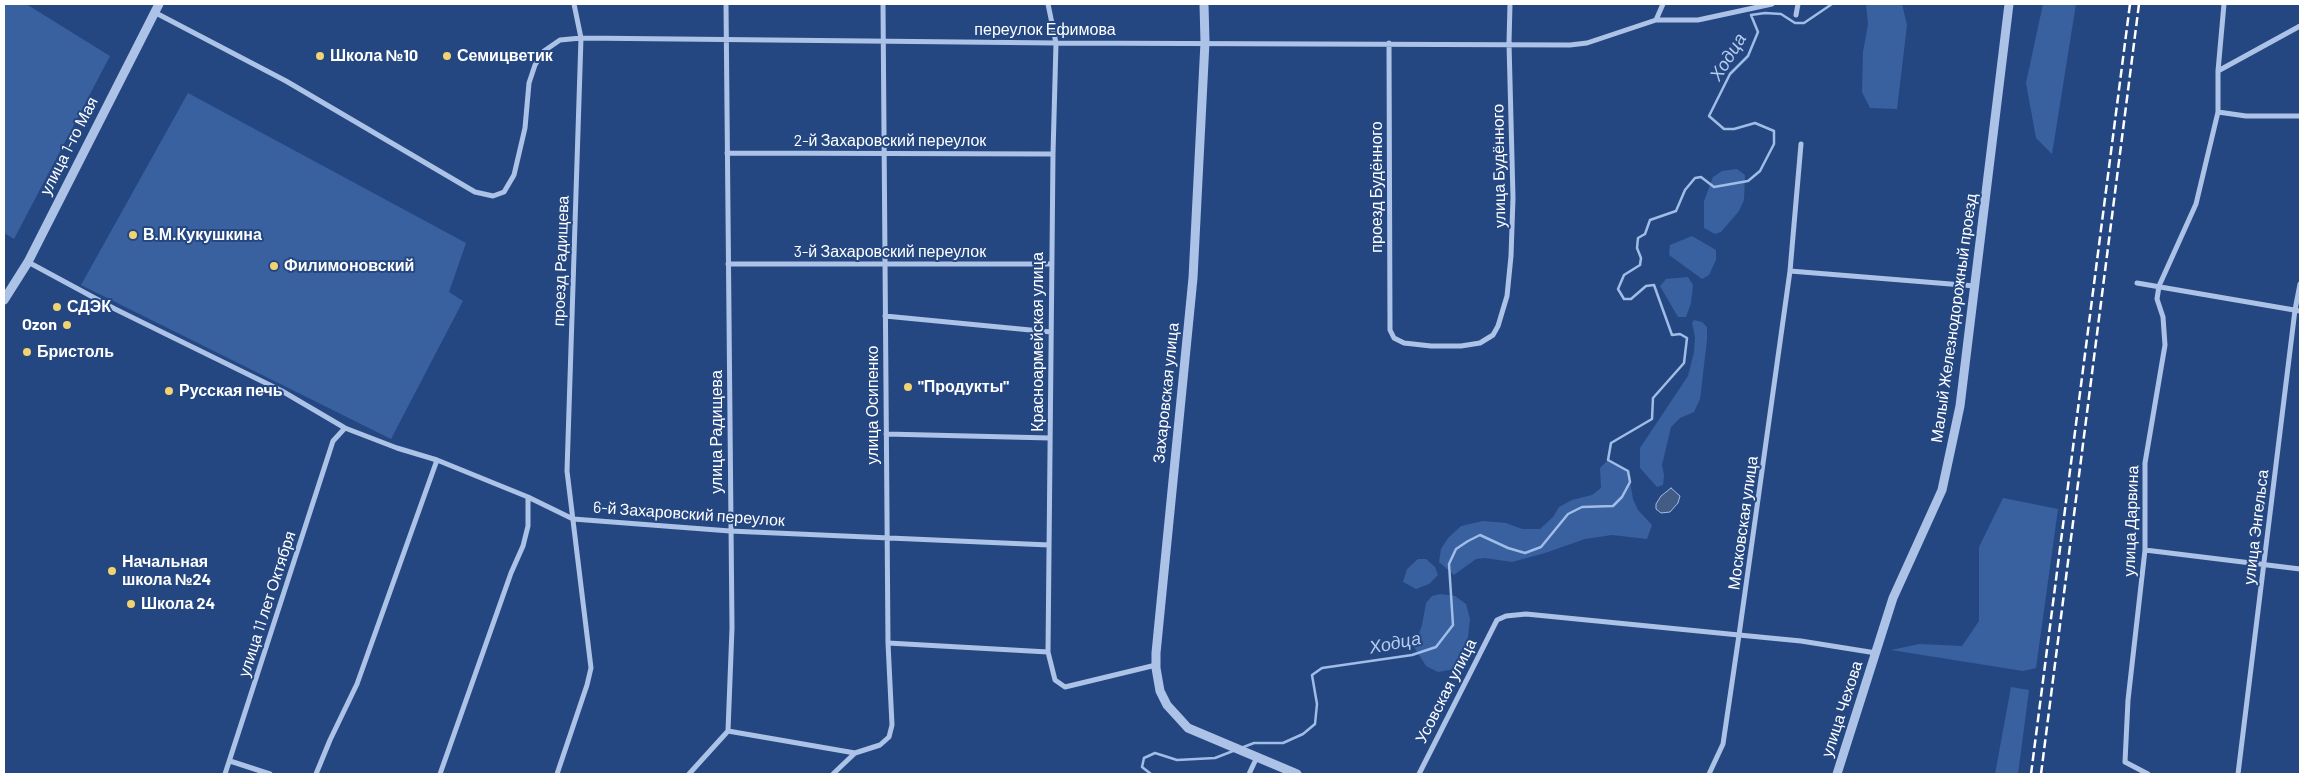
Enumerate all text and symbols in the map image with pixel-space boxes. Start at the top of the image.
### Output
street label: переулок Ефимова [974,20,1116,40]
water label: Ходца [1705,29,1751,85]
place label: Школа №10 [330,46,418,66]
place label: Семицветик [457,46,553,66]
marker: Школа №10 [314,50,326,62]
marker: Семицветик [441,50,453,62]
street label: улица 1-го Мая [36,94,102,198]
street label: улица Будённого [1488,104,1510,228]
street label: проезд Будённого [1367,121,1387,253]
street label: 2-й Захаровский переулок [794,131,986,151]
street label: Малый Железнодорожный проезд [1927,192,1981,444]
street label: проезд Радищева [549,195,573,327]
place label: В.М.Кукушкина [143,225,262,245]
marker: В.М.Кукушкина [127,229,139,241]
street label: 3-й Захаровский переулок [794,242,986,262]
street label: Красноармейская улица [1028,252,1048,432]
place label: Филимоновский [284,256,414,276]
marker: Филимоновский [268,260,280,272]
place label: СДЭК [67,297,111,317]
marker: СДЭК [51,301,63,313]
place label: Ozon [22,315,57,335]
marker: Ozon [61,319,73,331]
street label: Захаровская улица [1149,322,1183,464]
place label: Бристоль [37,342,114,362]
street label: улица Осипенко [863,345,883,465]
marker: Бристоль [21,346,33,358]
street label: улица Радищева [707,370,727,494]
place label: "Продукты" [918,377,1009,397]
place label: Русская печь [179,381,283,401]
marker: "Продукты" [902,381,914,393]
marker: Русская печь [163,385,175,397]
street label: Московская улица [1724,455,1762,591]
street label: улица Дарвина [2119,465,2143,577]
street label: улица Энгельса [2239,468,2273,586]
street label: 6-й Захаровский переулок [592,498,786,530]
street label: улица 11 лет Октября [234,529,300,679]
place label: Начальная школа №24 [122,552,211,590]
marker: Начальная школа №24 [106,565,118,577]
place label: Школа 24 [141,594,215,614]
marker: Школа 24 [125,598,137,610]
water label: Ходца [1367,627,1423,659]
street label: Усовская улица [1411,636,1481,746]
street label: улица Чехова [1817,658,1867,760]

